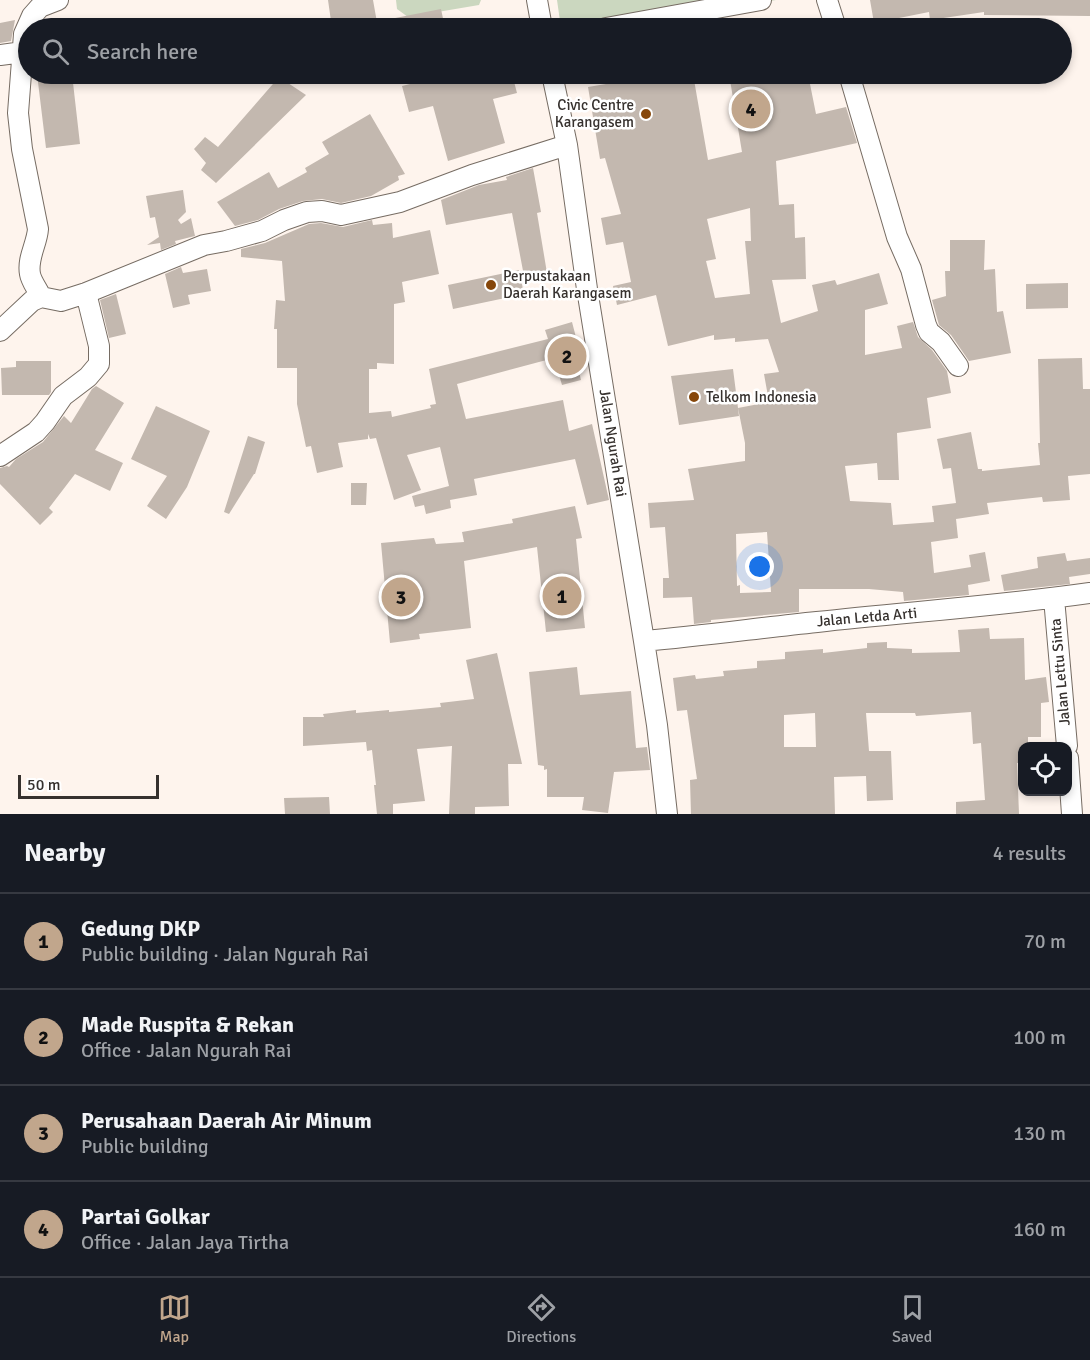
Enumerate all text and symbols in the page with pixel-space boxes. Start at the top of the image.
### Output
search box [18,18,1072,84]
icon: search [39,35,72,68]
text: Search here [87,38,198,65]
pin: 4 [732,86,771,132]
place label: Civic Centre Karangasem [555,96,634,131]
marker: Civic Centre Karangasem [639,107,653,121]
place label: Perpustakaan Daerah Karangasem [503,267,631,302]
marker: Perpustakaan Daerah Karangasem [484,278,498,292]
pin: 2 [548,334,586,378]
street label: Jalan Ngurah Rai [596,388,630,498]
place label: Telkom Indonesia [706,388,817,406]
marker: Telkom Indonesia [687,390,701,404]
your location [745,552,774,581]
pin: 3 [382,574,420,620]
pin: 1 [542,574,582,618]
street label: Jalan Letda Arti [816,604,918,630]
street label: Jalan Lettu Sinta [1046,617,1074,727]
map controls [1018,742,1072,796]
button: locate [1018,742,1072,796]
scale bar [18,772,159,800]
text: 50 m [27,775,61,795]
text: Nearby [24,837,105,869]
text: 4 results [993,841,1066,866]
text: Gedung DKP [81,915,200,942]
text: 1 [38,929,49,954]
text: 70 m [1024,929,1066,954]
text: Public building · Jalan Ngurah Rai [81,942,369,967]
text: Made Ruspita & Rekan [81,1011,294,1038]
text: 2 [38,1025,49,1050]
text: 100 m [1013,1025,1066,1050]
text: Office · Jalan Ngurah Rai [81,1038,291,1063]
text: Perusahaan Daerah Air Minum [81,1107,372,1134]
text: 3 [38,1121,49,1146]
text: 130 m [1013,1121,1066,1146]
text: Public building [81,1134,209,1159]
text: Partai Golkar [81,1203,210,1230]
text: 4 [38,1217,49,1242]
text: 160 m [1013,1217,1066,1242]
text: Office · Jalan Jaya Tirtha [81,1230,289,1255]
tab: Map [158,1291,191,1347]
tab: Directions [506,1291,576,1347]
tab: Saved [892,1291,932,1347]

